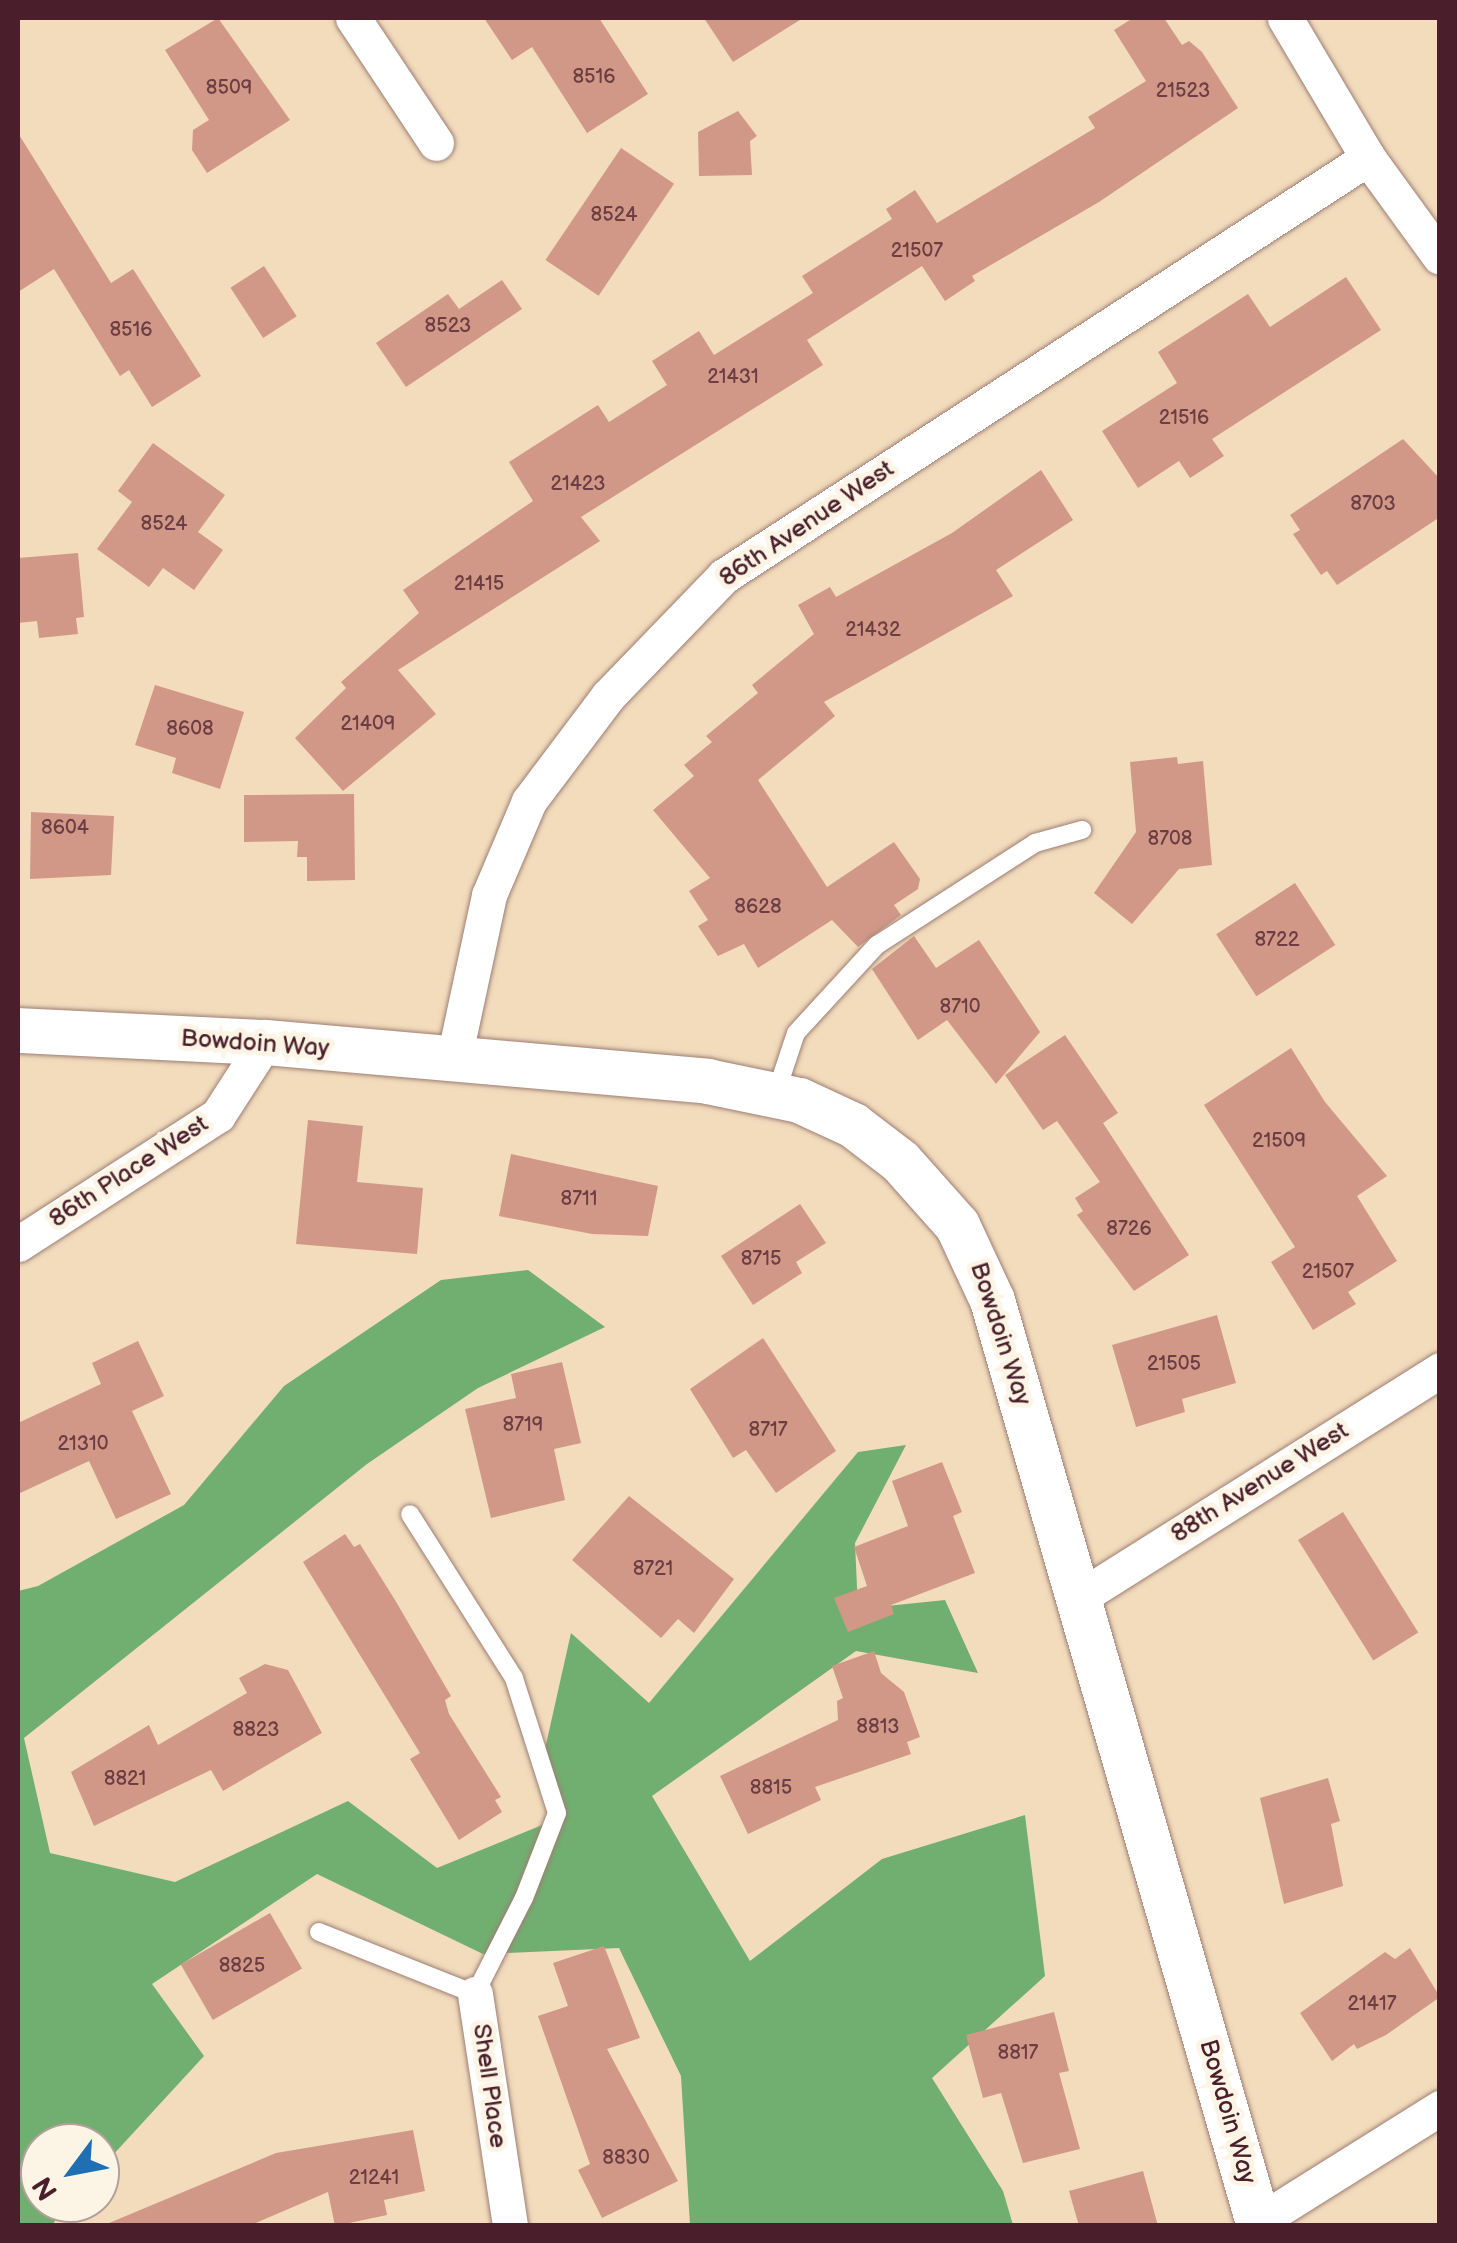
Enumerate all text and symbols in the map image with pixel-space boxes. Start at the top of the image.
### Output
house number: 8516 [572,65,616,89]
house number: 8509 [206,76,252,100]
house number: 21523 [1156,79,1210,103]
house number: 8524 [591,203,637,227]
house number: 21507 [891,239,943,263]
house number: 8523 [425,314,471,338]
house number: 8516 [109,318,153,342]
house number: 21431 [707,365,759,389]
house number: 21516 [1159,406,1209,430]
street label: 86th Avenue West [714,454,900,594]
house number: 21423 [550,472,606,496]
house number: 8703 [1350,492,1396,516]
house number: 8524 [141,512,187,536]
house number: 21415 [454,572,504,596]
house number: 21432 [845,618,901,642]
house number: 21409 [341,712,395,736]
house number: 8608 [166,717,214,741]
house number: 8604 [41,816,89,840]
house number: 8708 [1148,827,1192,851]
house number: 8628 [734,895,782,919]
house number: 8722 [1254,928,1300,952]
house number: 8710 [940,995,980,1019]
street label: Bowdoin Way [179,1024,331,1064]
street label: 86th Place West [43,1109,215,1235]
house number: 21509 [1252,1129,1306,1153]
house number: 8711 [561,1187,597,1211]
house number: 8726 [1106,1217,1152,1241]
house number: 8715 [741,1247,781,1271]
street label: Bowdoin Way [963,1258,1037,1410]
house number: 21507 [1302,1260,1354,1284]
house number: 21505 [1147,1352,1201,1376]
house number: 8719 [503,1413,543,1437]
street label: 88th Avenue West [1165,1416,1355,1550]
house number: 8717 [748,1418,788,1442]
house number: 21310 [57,1432,109,1456]
house number: 8721 [633,1557,673,1581]
house number: 8813 [856,1715,900,1739]
house number: 8823 [232,1718,280,1742]
house number: 8821 [104,1767,146,1791]
house number: 8815 [750,1776,792,1800]
house number: 8825 [219,1954,265,1978]
house number: 21417 [1348,1992,1396,2016]
street label: Shell Place [465,2022,513,2150]
street label: Bowdoin Way [1192,2036,1262,2188]
house number: 8817 [998,2041,1038,2065]
north arrow [20,2123,120,2223]
house number: 8830 [602,2146,650,2170]
house number: 21241 [349,2166,399,2190]
text: N [26,2170,65,2206]

